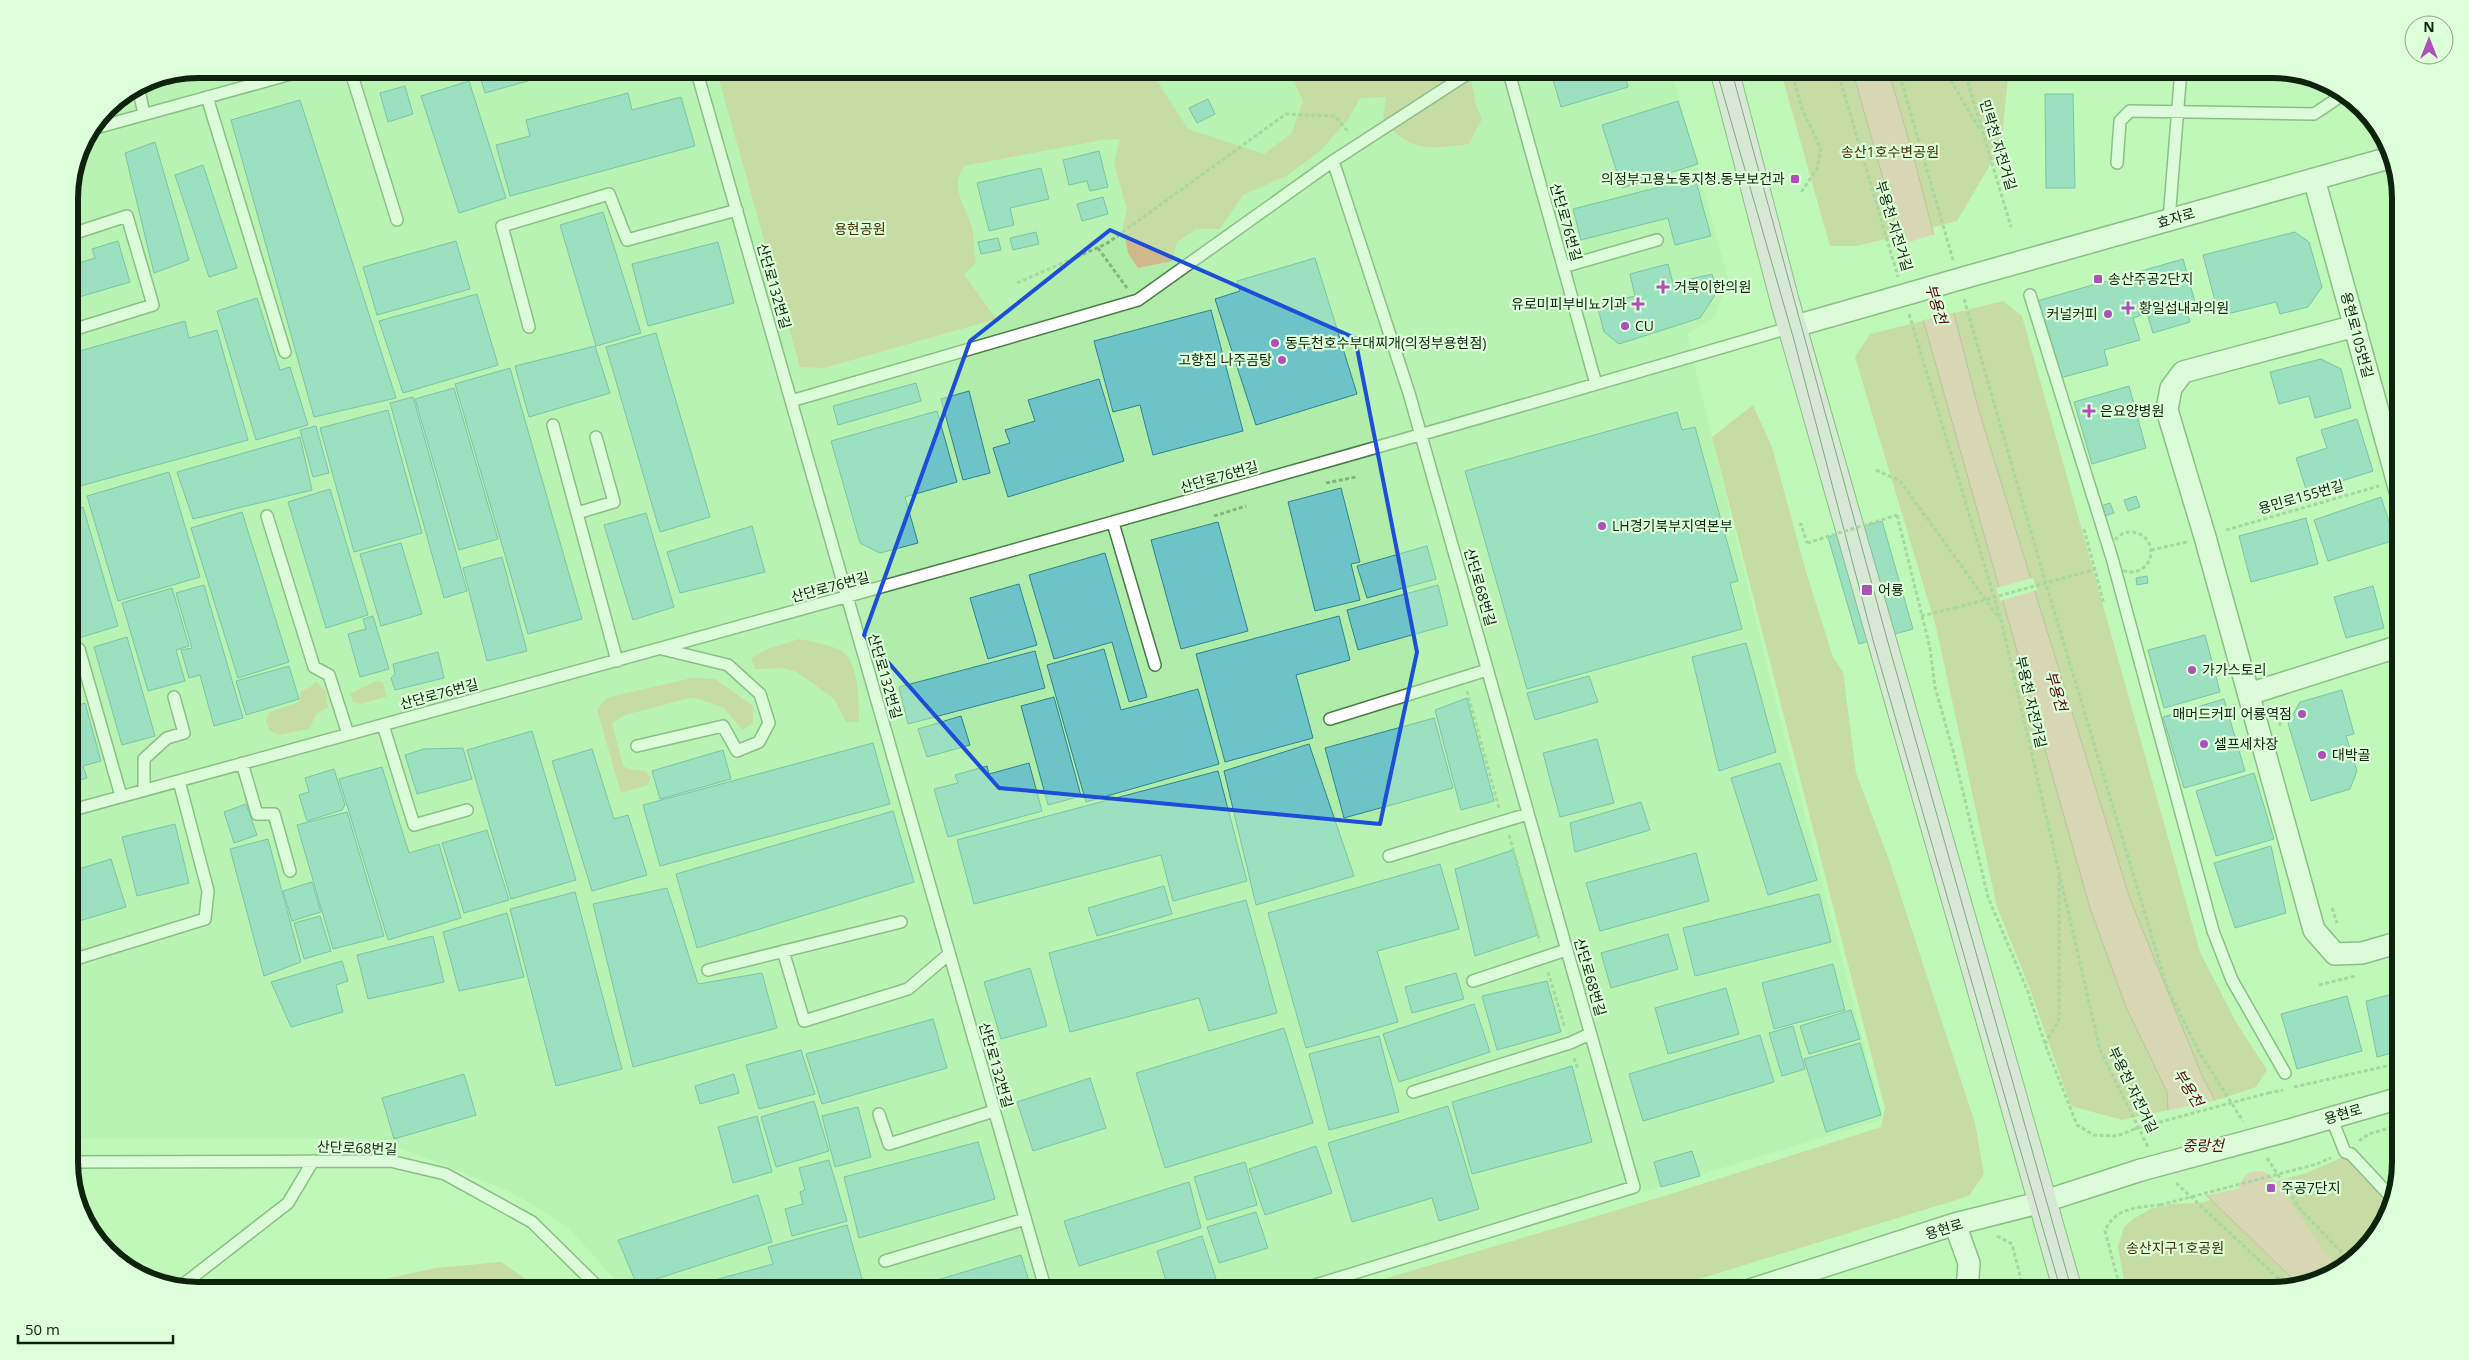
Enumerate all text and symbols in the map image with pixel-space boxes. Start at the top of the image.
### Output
north arrow [2404,15,2454,65]
text: N [2423,17,2435,36]
street label: 민락천 자전거길 [1976,97,2021,192]
park label: 송산1호수변공원 [1841,142,1939,161]
place label: 의정부고용노동지청.동부보건과 [1601,169,1785,188]
marker: 의정부고용노동지청.동부보건과 [1789,173,1801,185]
street label: 부용천 자전거길 [1872,178,1917,273]
street label: 산단로76번길 [1546,181,1587,263]
street label: 효자로 [2155,203,2197,232]
park label: 용현공원 [834,219,886,238]
street label: 산단로132번길 [753,241,796,331]
place label: 송산주공2단지 [2108,269,2193,288]
marker: 송산주공2단지 [2092,273,2104,285]
place label: 거북이한의원 [1674,277,1751,296]
marker: 거북이한의원 [1656,280,1670,294]
water label: 부용천 [1921,281,1953,329]
street label: 용현로105번길 [2337,290,2378,380]
place label: 유로미피부비뇨기과 [1511,294,1627,313]
marker: 유로미피부비뇨기과 [1631,297,1645,311]
place label: 황일섭내과의원 [2139,298,2229,317]
marker: 황일섭내과의원 [2121,301,2135,315]
place label: 커널커피 [2046,304,2098,323]
marker: 커널커피 [2102,308,2114,320]
place label: CU [1635,316,1654,335]
marker: CU [1619,320,1631,332]
place label: 동두천호수부대찌개(의정부용현점) [1285,333,1486,352]
marker: 동두천호수부대찌개(의정부용현점) [1269,337,1281,349]
place label: 고향집 나주곰탕 [1178,350,1272,369]
marker: 고향집 나주곰탕 [1276,354,1288,366]
place label: 은요양병원 [2100,401,2164,420]
marker: 은요양병원 [2082,404,2096,418]
street label: 산단로76번길 [1178,456,1260,497]
street label: 용민로155번길 [2256,475,2346,518]
place label: LH경기북부지역본부 [1612,516,1733,535]
marker: LH경기북부지역본부 [1596,520,1608,532]
street label: 산단로68번길 [1460,546,1501,628]
street label: 산단로76번길 [789,567,871,606]
place label: 어룡 [1878,580,1904,599]
marker: 어룡 [1860,583,1874,597]
street label: 산단로132번길 [864,631,907,721]
street label: 부용천 자전거길 [2012,654,2051,750]
place label: 가가스토리 [2202,660,2266,679]
marker: 가가스토리 [2186,664,2198,676]
water label: 부용천 [2041,668,2073,716]
street label: 산단로76번길 [398,674,480,713]
place label: 매머드커피 어룡역점 [2172,704,2292,723]
marker: 매머드커피 어룡역점 [2296,708,2308,720]
place label: 셀프세차장 [2214,734,2279,753]
marker: 셀프세차장 [2198,738,2210,750]
place label: 대박골 [2332,745,2371,764]
marker: 대박골 [2316,749,2328,761]
street label: 산단로68번길 [1570,936,1611,1018]
street label: 산단로132번길 [975,1020,1018,1110]
street label: 부용천 자전거길 [2104,1043,2163,1136]
water label: 부용천 [2169,1065,2209,1112]
street label: 용현로 [2322,1099,2364,1128]
water label: 중랑천 [2182,1135,2226,1155]
street label: 산단로68번길 [316,1137,398,1158]
place label: 주공7단지 [2281,1178,2341,1197]
marker: 주공7단지 [2265,1182,2277,1194]
street label: 용현로 [1923,1214,1965,1243]
park label: 송산지구1호공원 [2126,1238,2224,1257]
scale bar [18,1312,172,1344]
text: 50 m [25,1319,60,1339]

